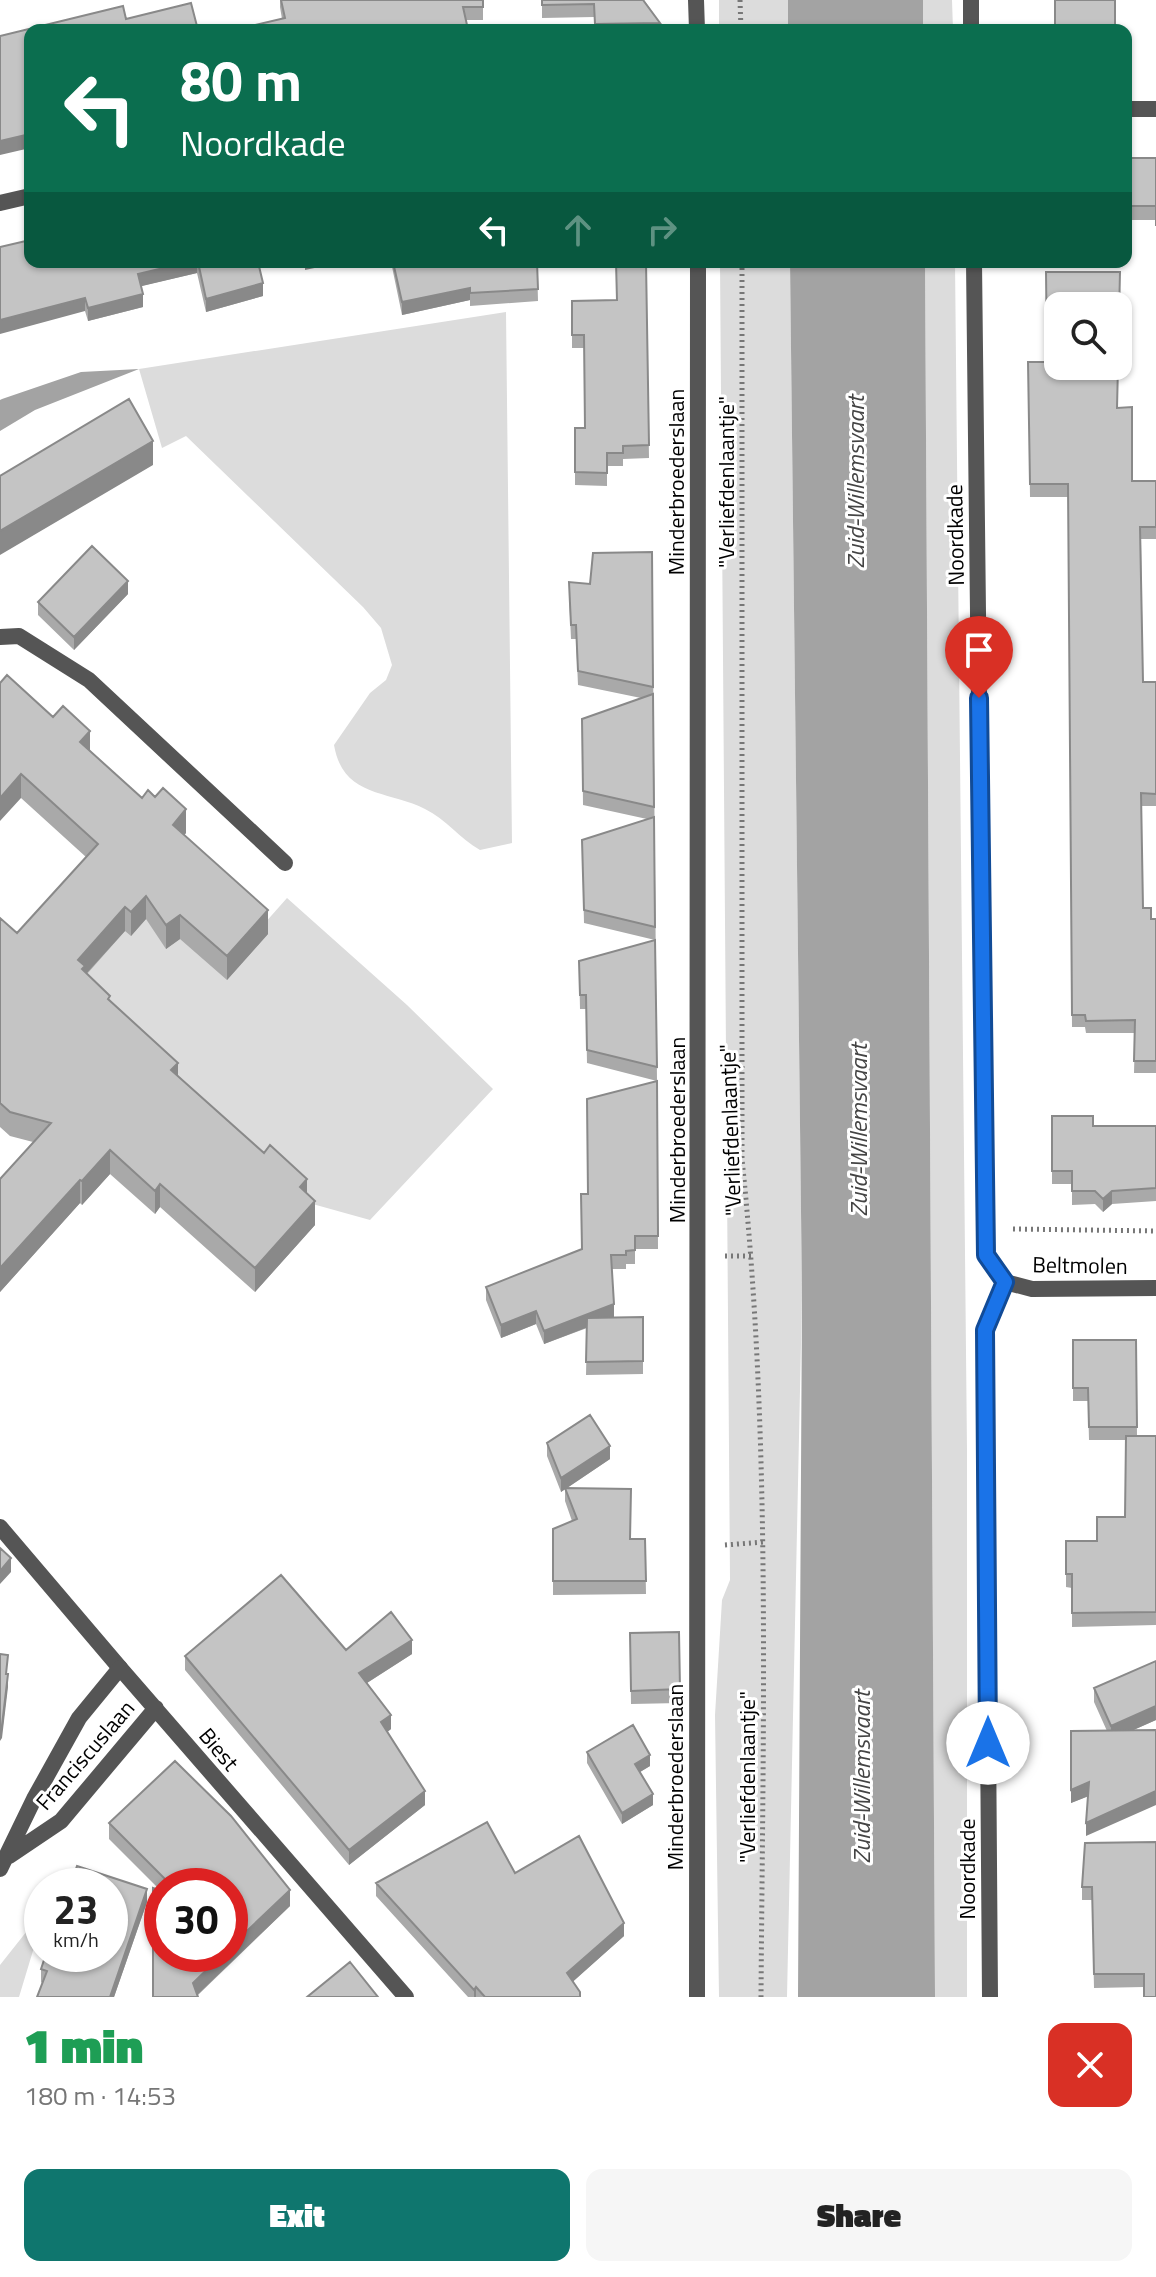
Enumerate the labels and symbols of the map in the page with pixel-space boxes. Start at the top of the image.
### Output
street label: Minderbroederslaan [659,389,693,575]
water label: Zuid-Willemsvaart [837,392,873,568]
street label: "Verliefdenlaantje" [709,396,743,568]
street label: Noordkade [937,484,973,586]
pin [945,616,1013,698]
street label: Minderbroederslaan [660,1037,694,1223]
water label: Zuid-Willemsvaart [840,1040,876,1216]
street label: "Verliefdenlaantje" [710,1043,750,1217]
street label: Beltmolen [1032,1247,1128,1283]
street label: Minderbroederslaan [658,1684,692,1870]
water label: Zuid-Willemsvaart [843,1687,879,1863]
street label: "Verliefdenlaantje" [730,1691,764,1863]
street label: Franciscuslaan [27,1692,143,1818]
position arrow [946,1701,1030,1785]
street label: Biest [191,1720,247,1778]
street label: Noordkade [950,1818,984,1920]
speed limit sign: 30 [144,1868,248,1972]

